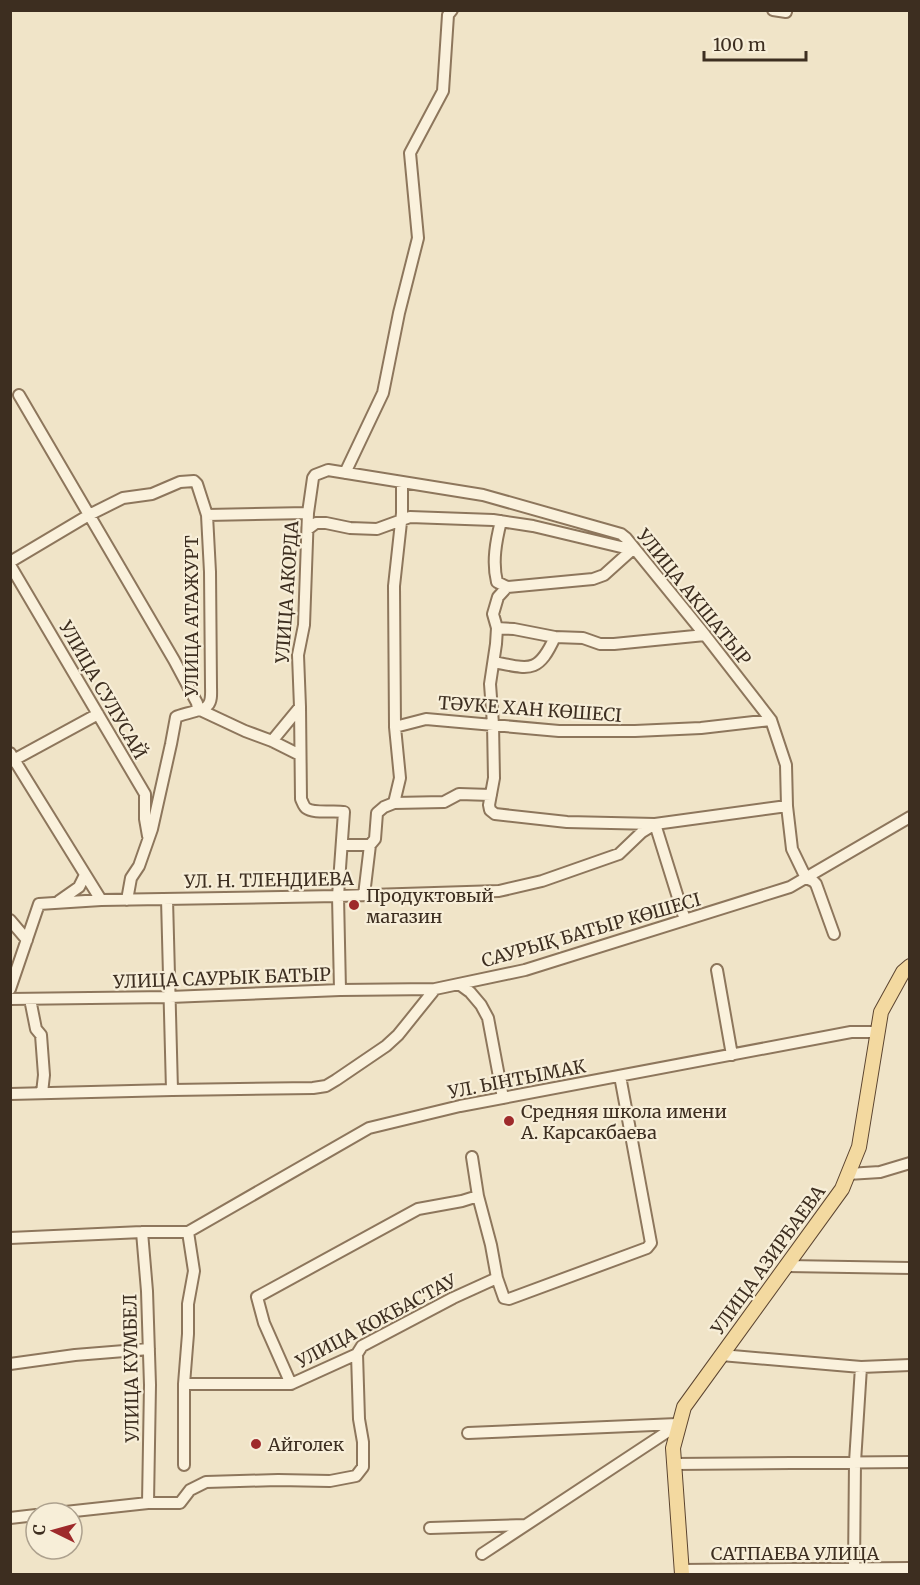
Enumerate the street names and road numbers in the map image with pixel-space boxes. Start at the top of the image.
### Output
street label: УЛИЦА АКОРДА [270,519,303,665]
street label: УЛИЦА АКШАТЫР [631,523,756,670]
street label: УЛИЦА АТАЖУРТ [180,535,203,698]
street label: УЛИЦА СУЛУСАЙ [54,616,152,763]
street label: ТӘУКЕ ХАН КӨШЕСІ [437,691,623,727]
street label: УЛ. Н. ТЛЕНДИЕВА [183,867,354,893]
street label: САУРЫҚ БАТЫР КӨШЕСІ [479,888,703,972]
street label: УЛИЦА САУРЫК БАТЫР [112,963,332,993]
street label: УЛ. ЫНТЫМАК [445,1054,588,1104]
street label: УЛИЦА АЗИРБАЕВА [705,1180,830,1340]
street label: УЛИЦА КОКБАСТАУ [291,1269,461,1374]
street label: УЛИЦА КУМБЕЛ [118,1293,144,1444]
street label: САТПАЕВА УЛИЦА [711,1542,880,1565]

